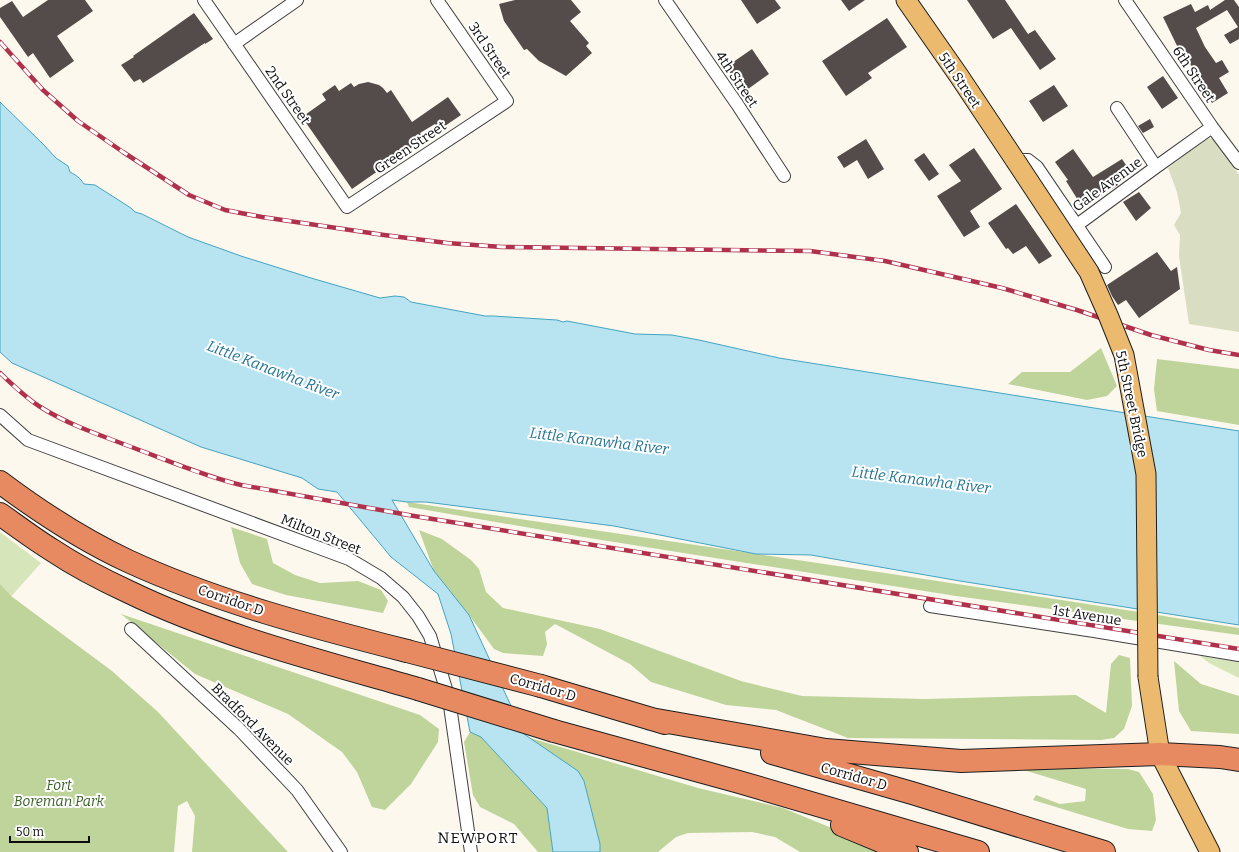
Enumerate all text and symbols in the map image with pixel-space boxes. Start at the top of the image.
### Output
street label: 3rd Street [465,19,515,82]
street label: 6th Street [1169,43,1219,106]
street label: 4th Street [712,48,762,111]
street label: 5th Street [935,49,984,111]
street label: 2nd Street [261,63,314,128]
street label: Green Street [371,117,449,178]
street label: Gale Avenue [1069,154,1145,215]
water label: Little Kanawha River [205,337,342,404]
street label: 5th Street Bridge [1112,349,1151,459]
water label: Little Kanawha River [529,424,670,459]
water label: Little Kanawha River [851,463,992,498]
street label: Milton Street [278,511,363,558]
street label: Corridor D [196,581,266,620]
street label: 1st Avenue [1051,602,1123,629]
street label: Corridor D [508,670,578,705]
street label: Bradford Avenue [208,680,297,769]
street label: Corridor D [819,759,889,794]
park label: Fort Boreman Park [14,777,105,810]
scale bar [10,818,89,844]
text: 50 m [16,825,45,839]
district label: NEWPORT [438,829,518,847]

